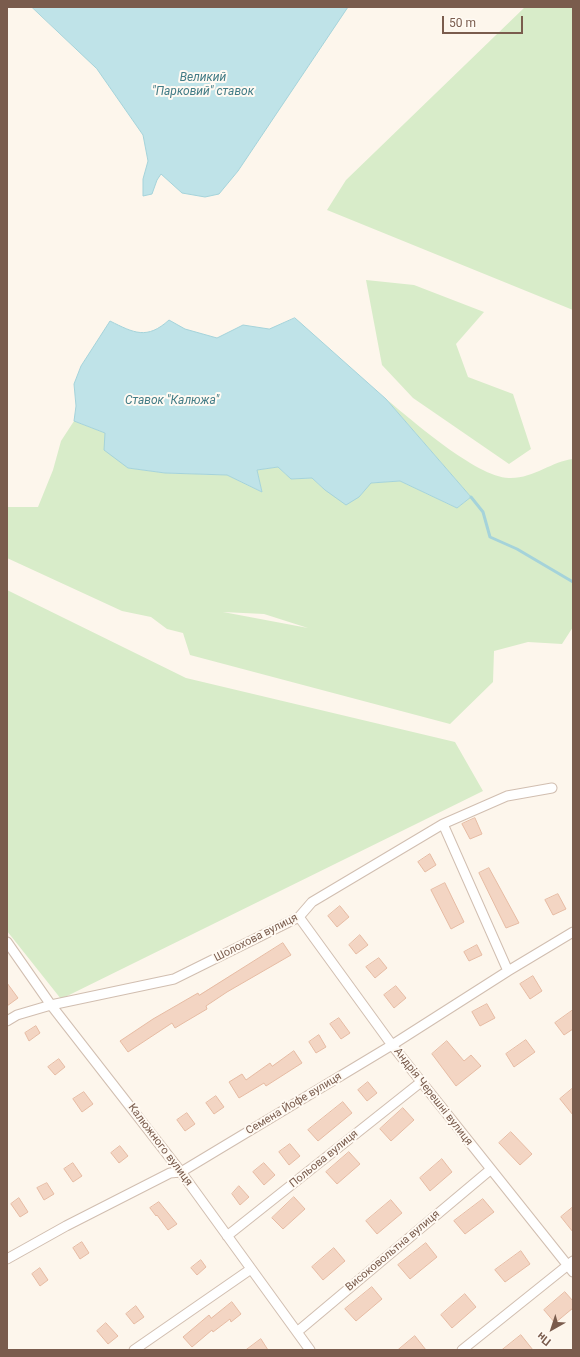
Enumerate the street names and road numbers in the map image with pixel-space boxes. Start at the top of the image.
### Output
street label: Шолохова вулиця [212,911,300,965]
street label: Андрія Черешні вулиця [391,1046,475,1148]
street label: Семена Йофе вулиця [244,1070,344,1138]
street label: Калюжного вулиця [125,1101,195,1189]
street label: Польова вулиця [287,1127,361,1191]
street label: Високовольтна вулиця [343,1208,443,1294]

